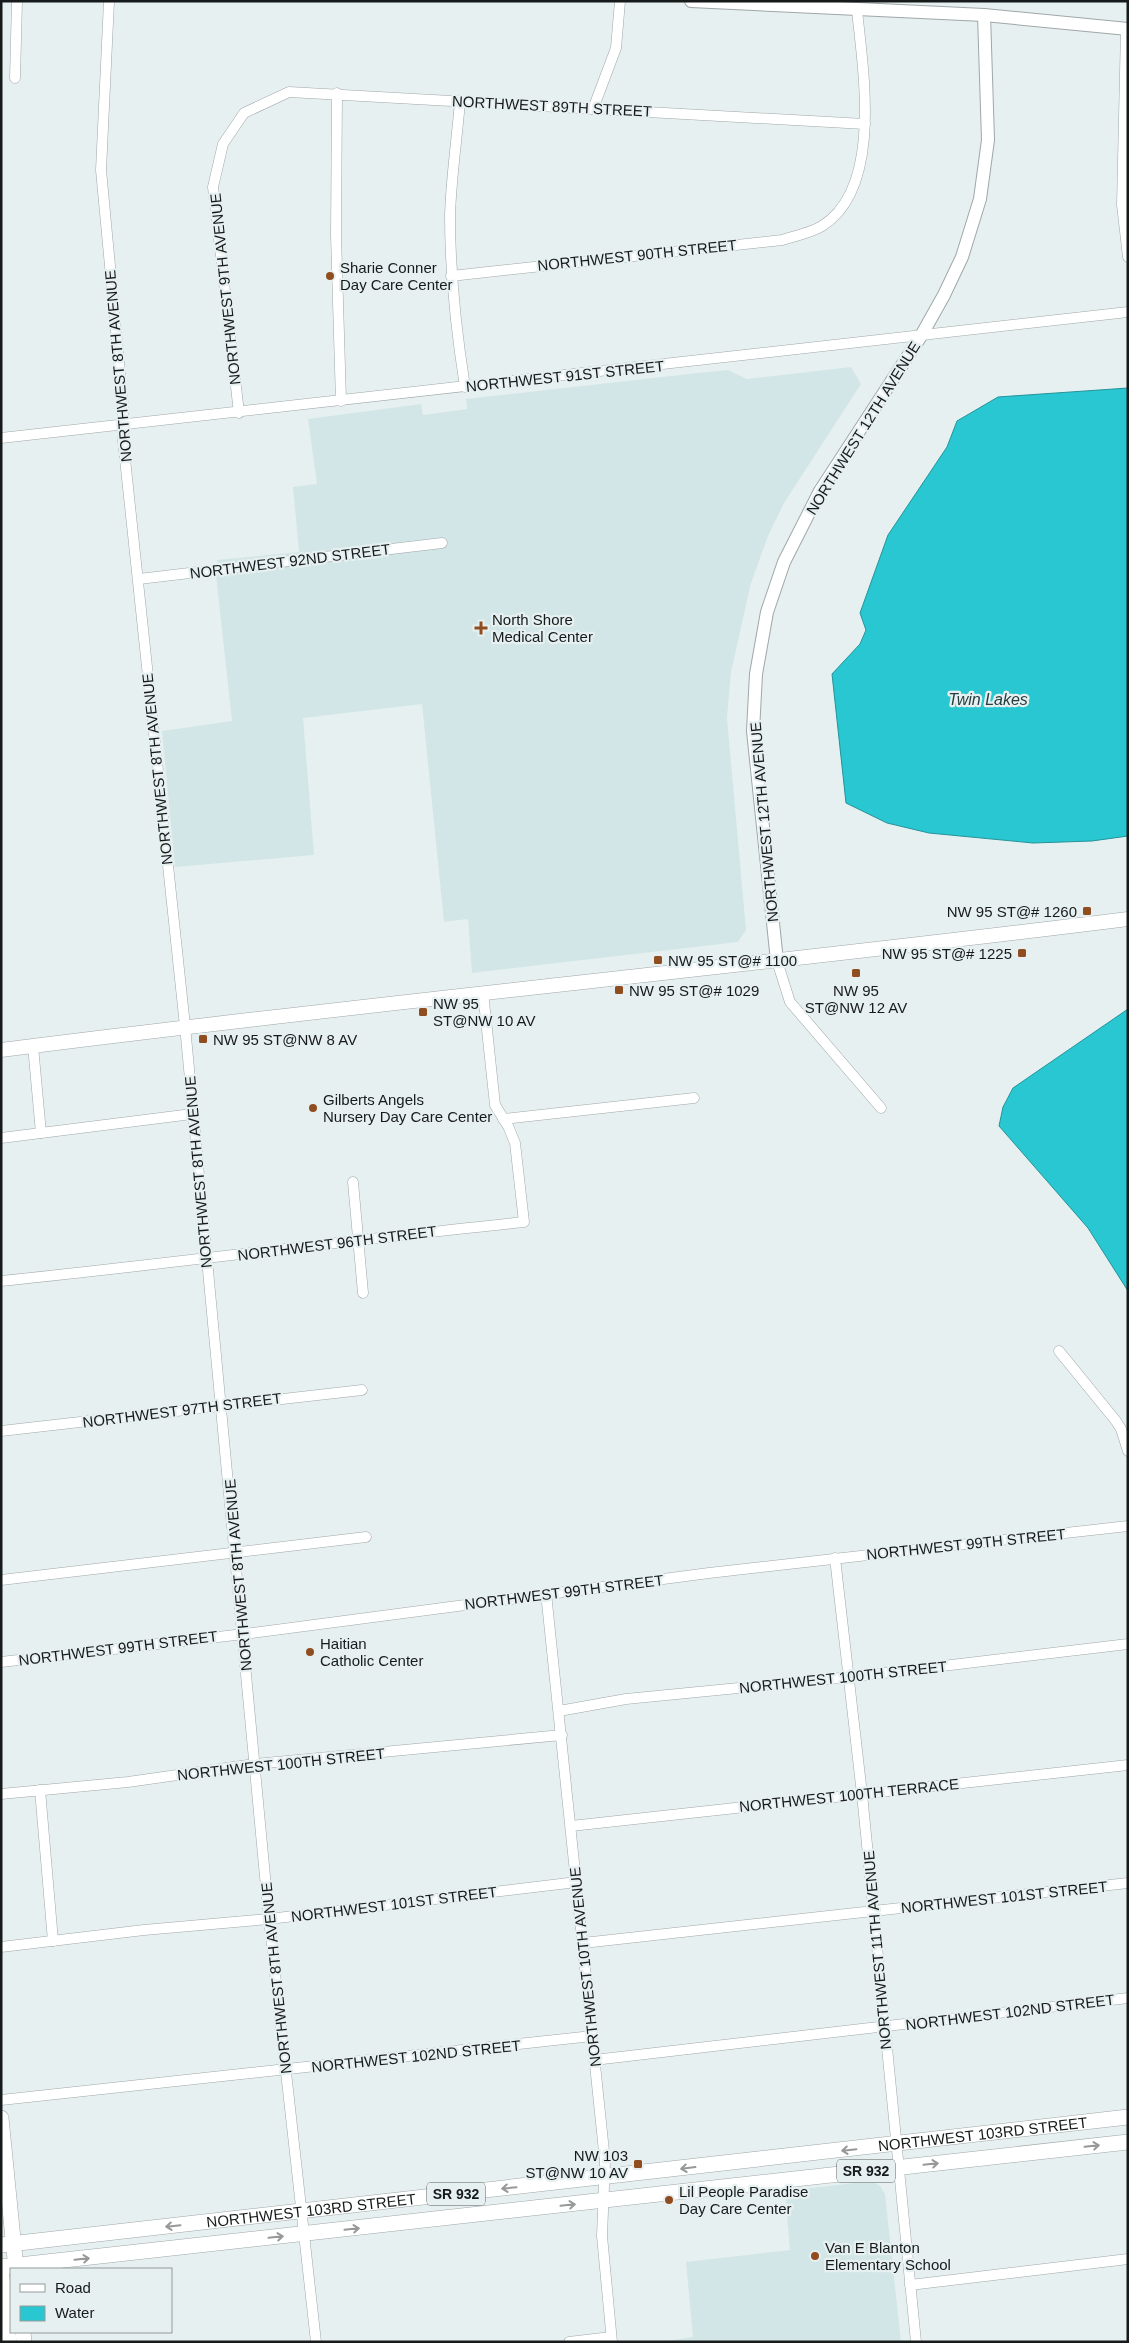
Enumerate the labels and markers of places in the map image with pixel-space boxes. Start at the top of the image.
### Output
place label: Sharie Conner Day Care Center [340,259,453,293]
marker: Sharie Conner Day Care Center [324,270,336,282]
place label: North Shore Medical Center [492,611,593,645]
marker: North Shore Medical Center [474,621,488,635]
place label: NW 95 ST@# 1260 [947,903,1077,920]
marker: NW 95 ST@# 1260 [1081,905,1093,917]
place label: NW 95 ST@# 1225 [882,945,1012,962]
marker: NW 95 ST@# 1225 [1016,947,1028,959]
place label: NW 95 ST@# 1100 [668,952,797,969]
marker: NW 95 ST@# 1100 [652,954,664,966]
marker: NW 95 ST@NW 12 AV [850,967,862,979]
place label: NW 95 ST@# 1029 [629,982,759,999]
place label: NW 95 ST@NW 12 AV [805,982,907,1016]
marker: NW 95 ST@# 1029 [613,984,625,996]
place label: NW 95 ST@NW 10 AV [433,995,535,1029]
marker: NW 95 ST@NW 10 AV [417,1006,429,1018]
place label: NW 95 ST@NW 8 AV [213,1031,357,1048]
marker: NW 95 ST@NW 8 AV [197,1033,209,1045]
place label: Gilberts Angels Nursery Day Care Center [323,1091,492,1125]
marker: Gilberts Angels Nursery Day Care Center [307,1102,319,1114]
place label: Haitian Catholic Center [320,1635,423,1669]
marker: Haitian Catholic Center [304,1646,316,1658]
place label: NW 103 ST@NW 10 AV [526,2147,628,2181]
marker: NW 103 ST@NW 10 AV [632,2158,644,2170]
place label: Lil People Paradise Day Care Center [679,2183,808,2217]
marker: Lil People Paradise Day Care Center [663,2194,675,2206]
place label: Van E Blanton Elementary School [825,2239,951,2273]
marker: Van E Blanton Elementary School [809,2250,821,2262]

